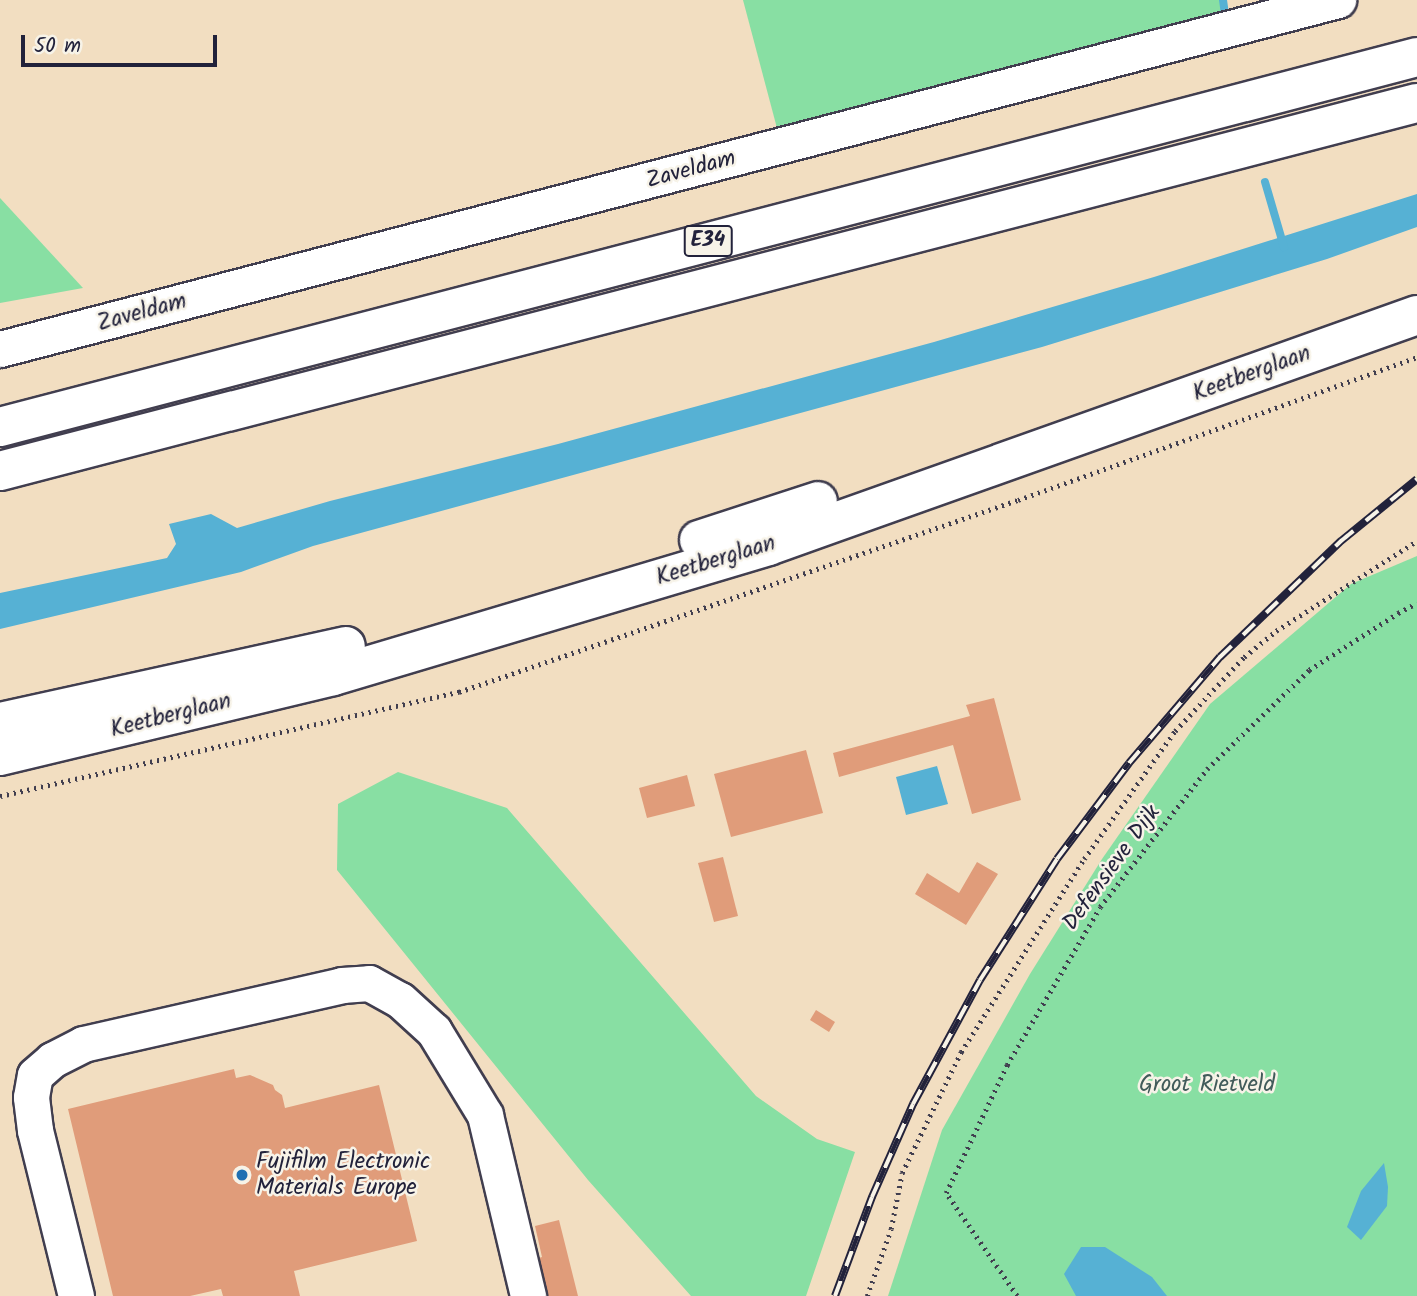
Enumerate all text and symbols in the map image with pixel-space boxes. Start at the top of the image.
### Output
scale bar [24,21,220,65]
text: 50 m [34,30,81,63]
street label: Zaveldam [643,145,739,195]
road number: E34 [684,224,732,258]
street label: Zaveldam [94,288,190,338]
street label: Keetberglaan [1189,340,1315,408]
street label: Keetberglaan [653,530,779,592]
street label: Keetberglaan [108,688,234,744]
street label: Defensieve Dijk [1057,800,1167,936]
park label: Groot Rietveld [1139,1071,1275,1099]
place label: Fujifilm Electronic Materials Europe [256,1148,430,1202]
marker: Fujifilm Electronic Materials Europe [234,1167,250,1183]

